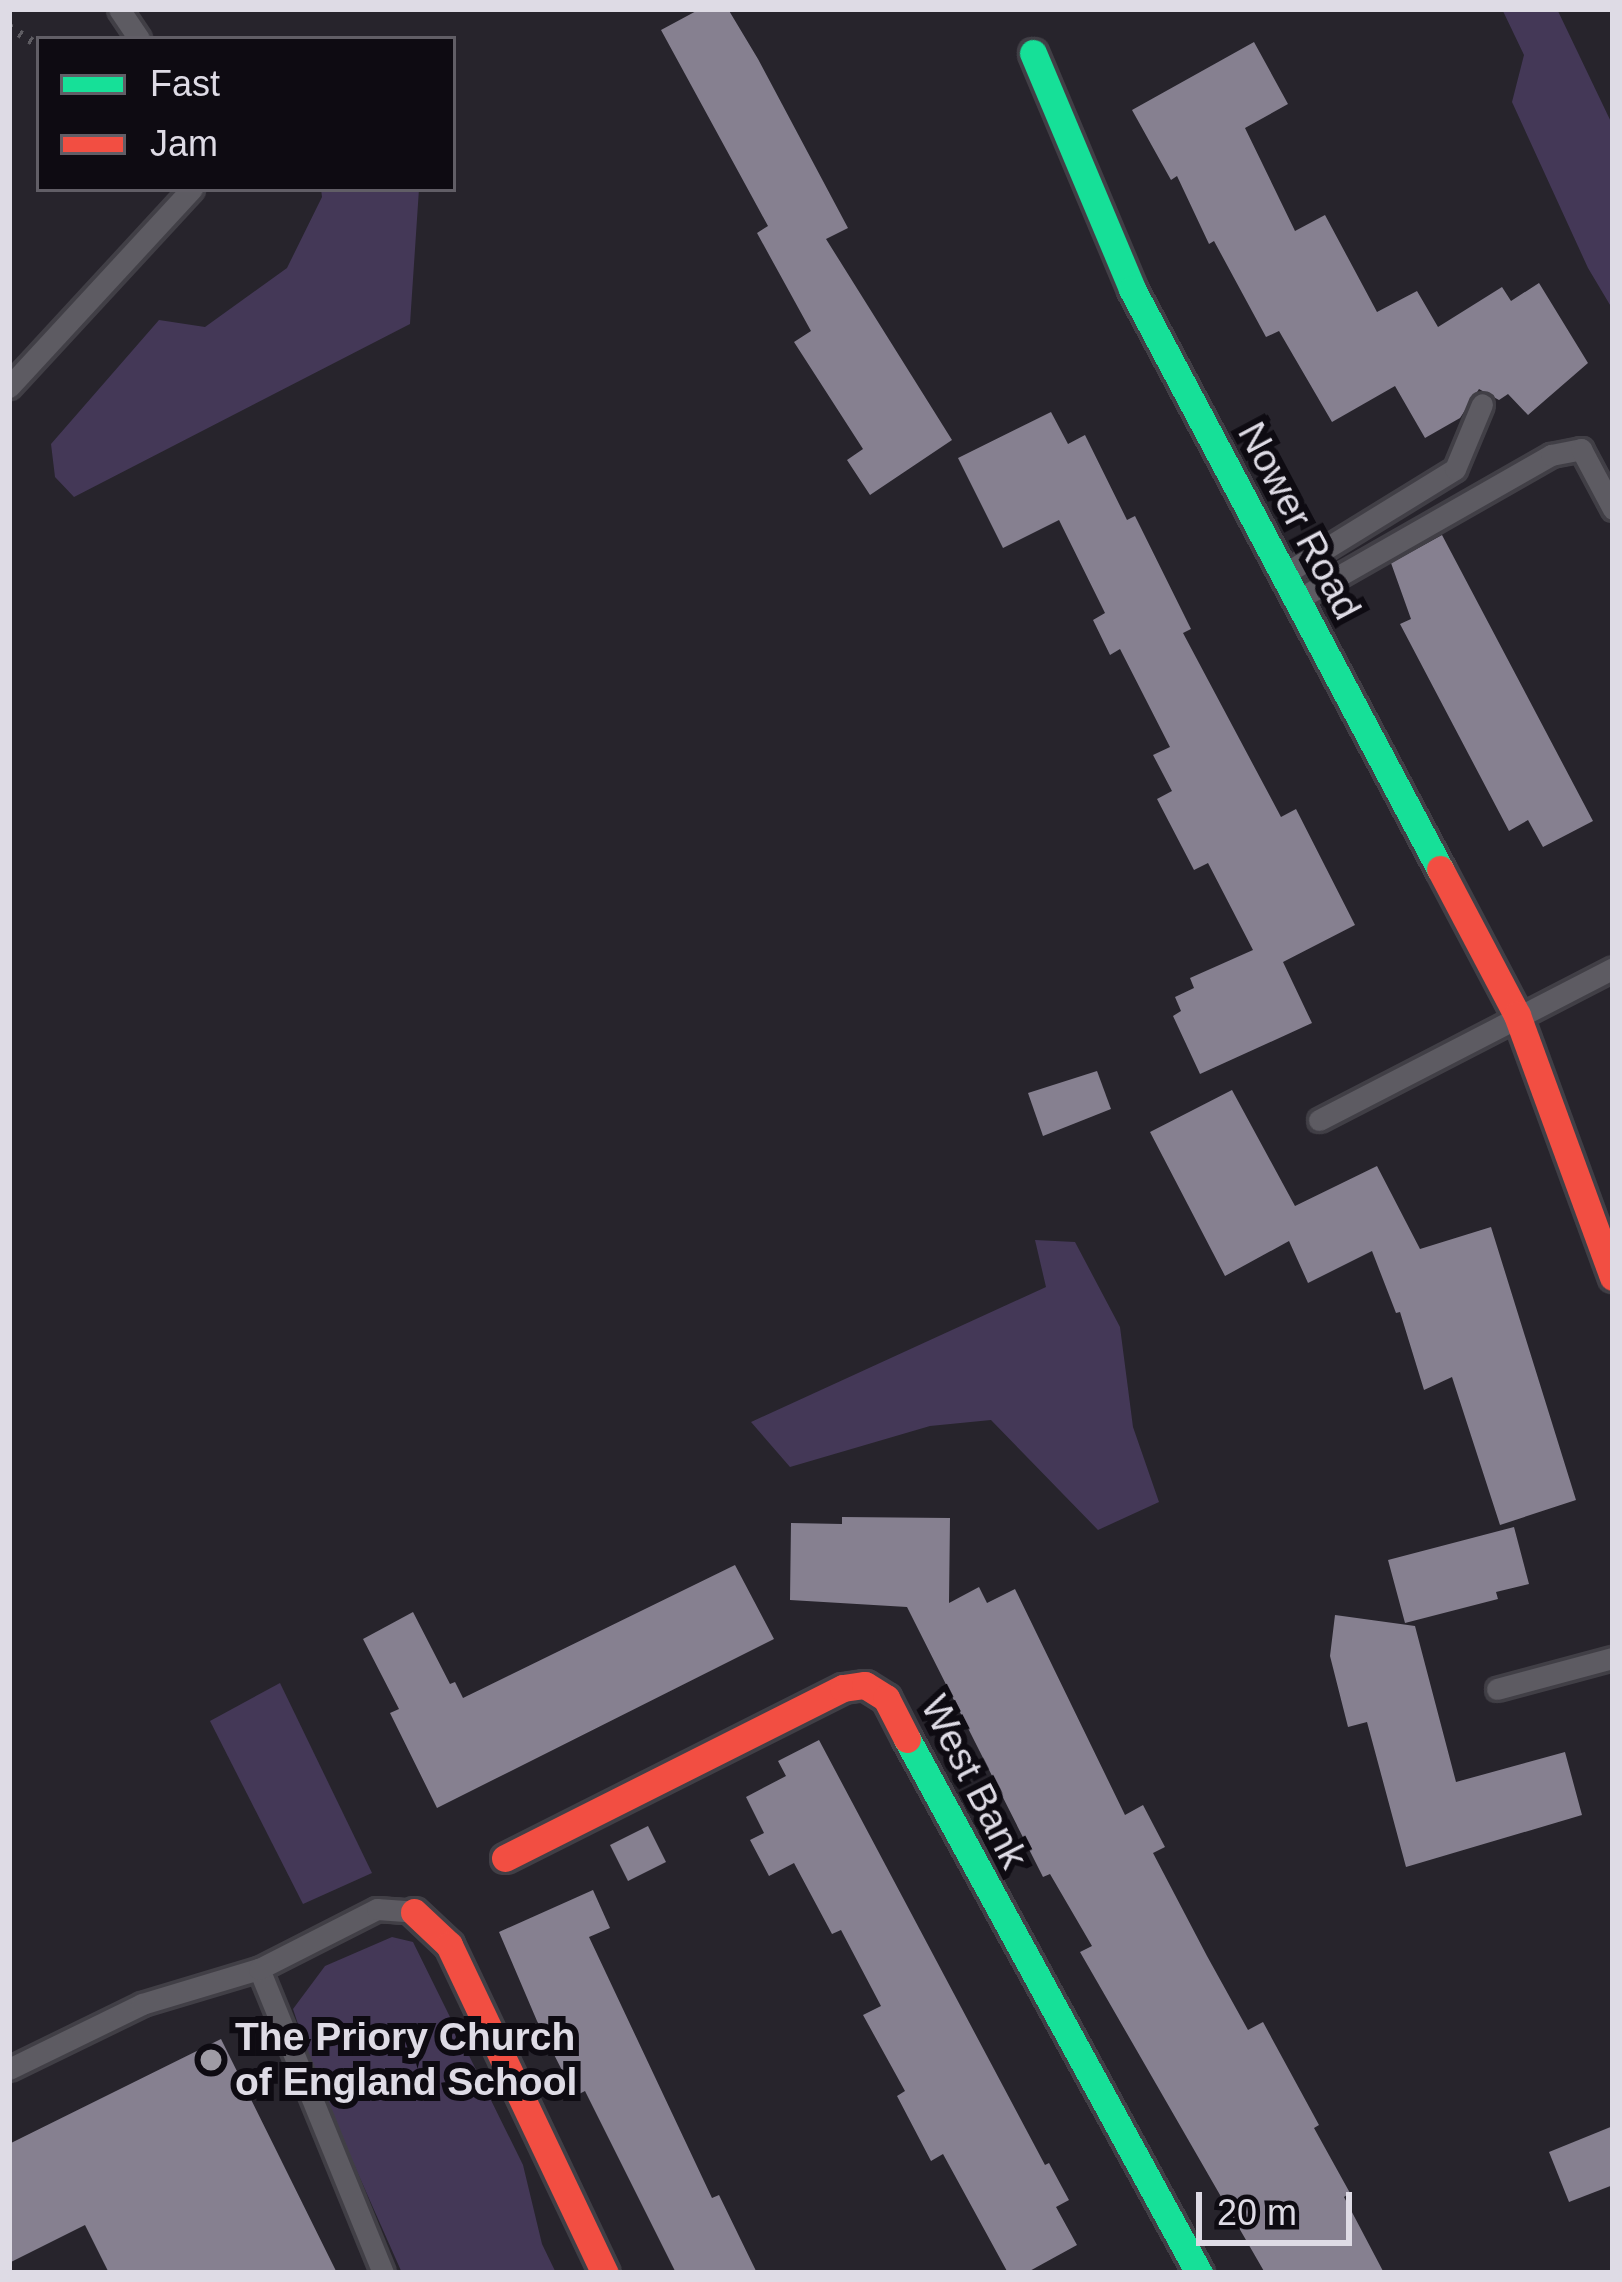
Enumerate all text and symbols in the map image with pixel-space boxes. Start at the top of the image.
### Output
legend [36,36,456,192]
text: Fast [150,63,220,104]
text: Jam [150,123,218,164]
street label: Nower Road [1227,414,1371,628]
street label: West Bank [911,1688,1037,1876]
place label: The Priory Church of England School [235,2015,577,2106]
marker: The Priory Church of England School [198,2047,224,2073]
scale bar [1202,2168,1358,2242]
text: 20 m [1217,2192,1297,2233]

